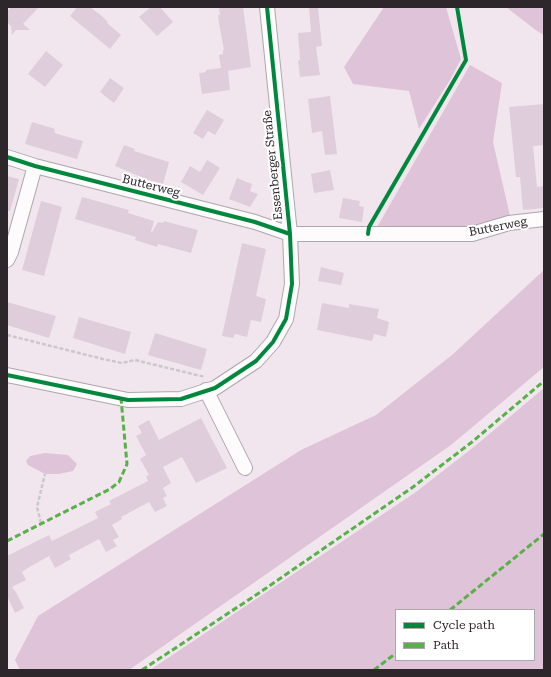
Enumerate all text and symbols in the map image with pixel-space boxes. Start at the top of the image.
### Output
street label: Essenberger Straße [260,109,286,221]
street label: Butterweg [121,172,181,200]
street label: Butterweg [468,214,528,240]
legend [395,609,535,661]
text: Cycle path [433,618,495,632]
text: Path [433,638,459,652]

